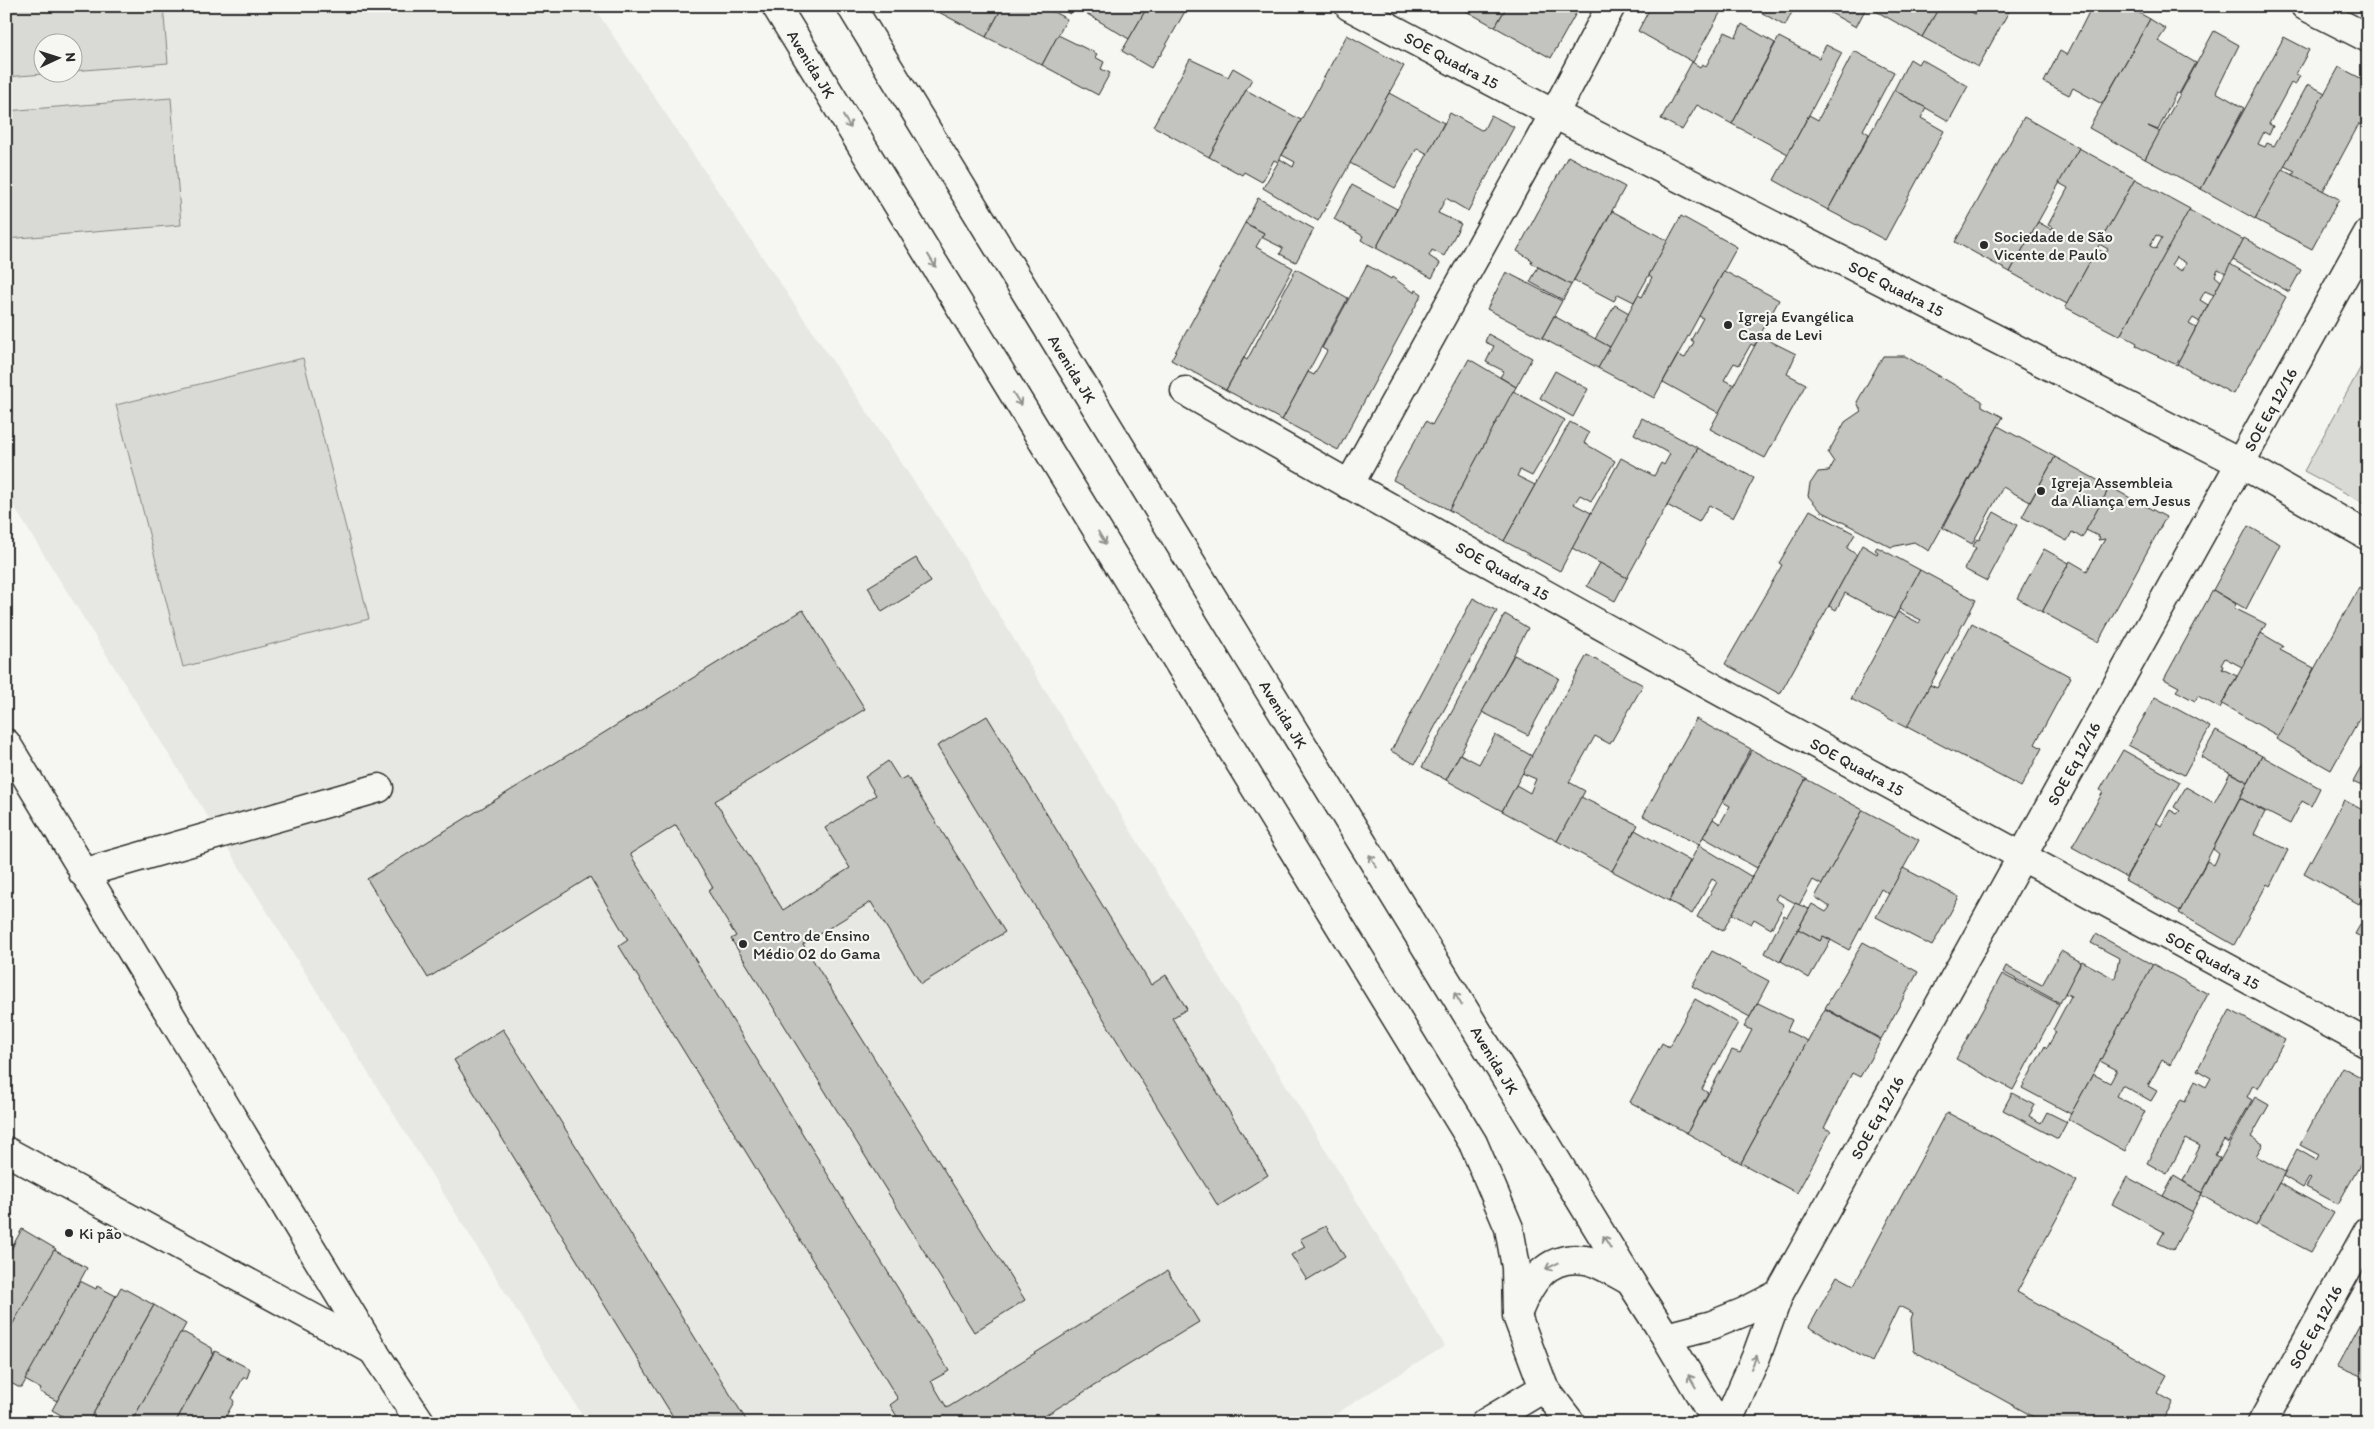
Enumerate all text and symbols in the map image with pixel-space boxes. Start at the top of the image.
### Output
street label: Avenida JK [784,27,840,101]
street label: SOE Quadra 15 [1401,27,1502,93]
north arrow [32,32,82,82]
text: N [62,52,79,62]
one-way arrow [842,115,852,129]
place label: Sociedade de São Vicente de Paulo [1994,227,2113,264]
marker: Sociedade de São Vicente de Paulo [1978,239,1990,251]
one-way arrow [928,253,938,267]
street label: SOE Quadra 15 [1846,256,1947,320]
place label: Igreja Evangélica Casa de Levi [1738,307,1854,344]
marker: Igreja Evangélica Casa de Levi [1722,319,1734,331]
street label: Avenida JK [1045,331,1101,406]
street label: SOE Eq 12/16 [2239,364,2301,454]
one-way arrow [1013,392,1023,406]
place label: Igreja Assembleia da Aliança em Jesus [2051,473,2191,510]
marker: Igreja Assembleia da Aliança em Jesus [2035,485,2047,497]
one-way arrow [1098,530,1108,544]
street label: SOE Quadra 15 [1453,537,1553,604]
street label: Avenida JK [1256,677,1312,752]
street label: SOE Eq 12/16 [2043,718,2104,808]
street label: SOE Quadra 15 [1807,733,1907,800]
one-way arrow [1368,854,1378,868]
place label: Centro de Ensino Médio 02 do Gama [753,926,881,963]
street label: SOE Quadra 15 [2163,927,2263,993]
marker: Centro de Ensino Médio 02 do Gama [737,938,749,950]
one-way arrow [1452,993,1462,1007]
street label: Avenida JK [1467,1022,1523,1097]
street label: SOE Eq 12/16 [1846,1073,1908,1163]
place label: Ki pão [79,1224,122,1243]
marker: Ki pão [63,1227,75,1239]
one-way arrow [1601,1236,1611,1250]
one-way arrow [1545,1261,1560,1271]
street label: SOE Eq 12/16 [2285,1282,2346,1372]
one-way arrow [1749,1355,1759,1370]
one-way arrow [1687,1373,1697,1388]

